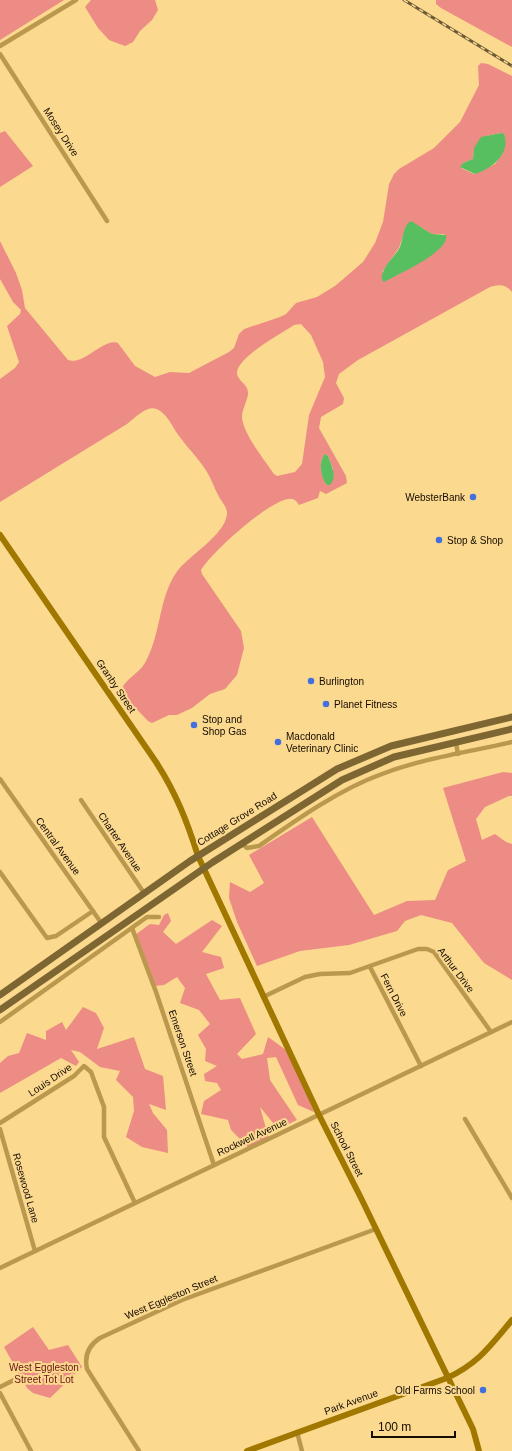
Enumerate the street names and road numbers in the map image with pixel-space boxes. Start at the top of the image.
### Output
street label: Mosey Drive [41,106,81,159]
street label: Granby Street [94,657,138,715]
street label: Cottage Grove Road [195,790,279,848]
street label: Charter Avenue [96,810,144,874]
street label: Central Avenue [34,815,83,877]
street label: Arthur Drive [436,945,477,995]
street label: Fern Drive [379,972,410,1019]
street label: Emerson Street [166,1008,200,1078]
street label: Louis Drive [26,1061,74,1099]
street label: Rockwell Avenue [215,1116,289,1158]
street label: School Street [328,1120,366,1178]
street label: Rosewood Lane [11,1152,41,1225]
street label: West Eggleston Street [123,1272,219,1321]
street label: Park Avenue [323,1387,380,1417]

